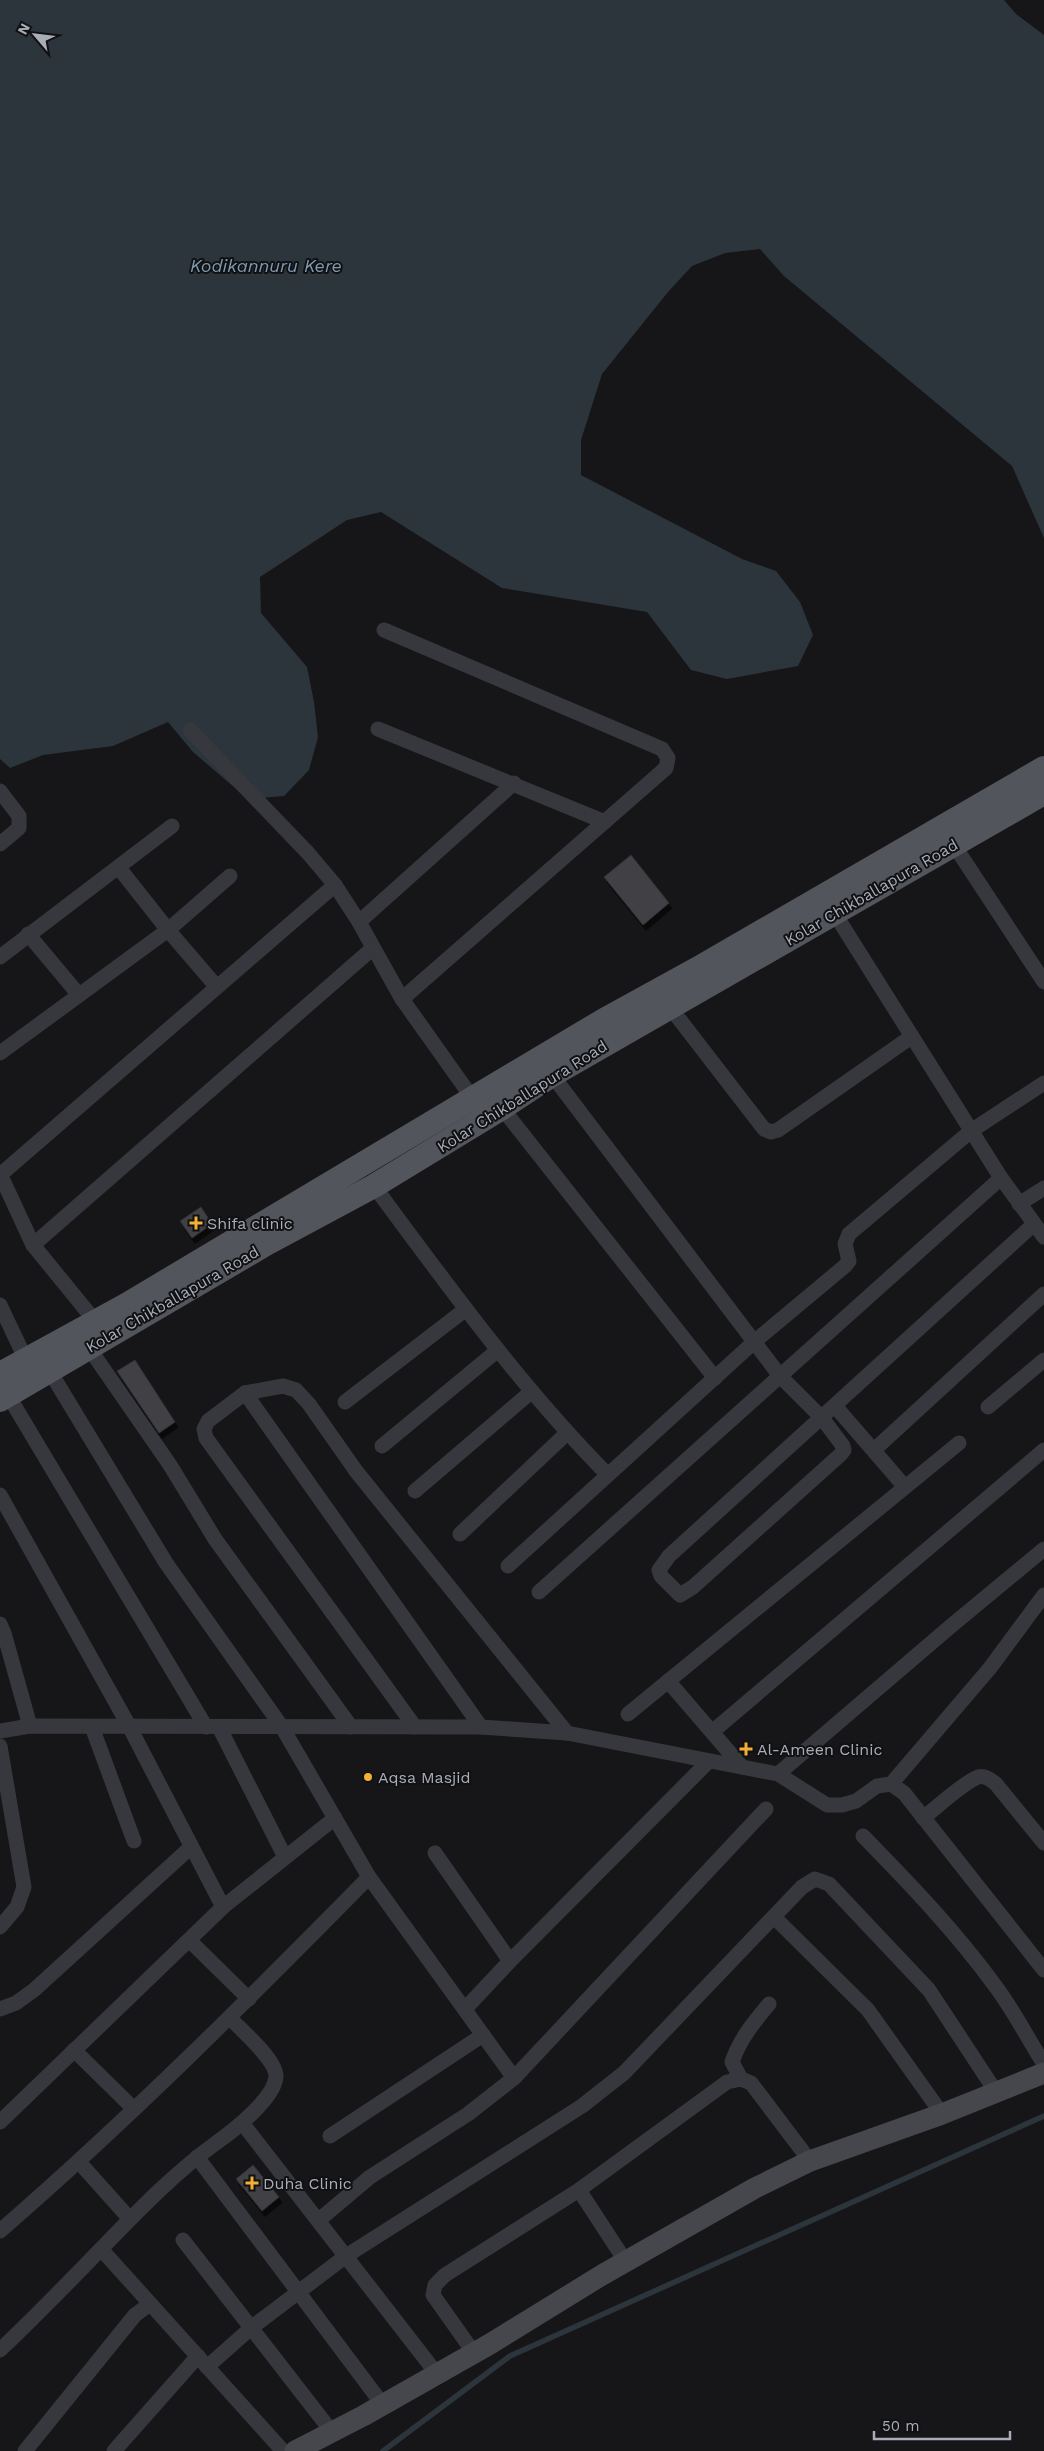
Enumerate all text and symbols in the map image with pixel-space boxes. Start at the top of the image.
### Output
north arrow [10,10,60,60]
text: N [14,21,33,37]
water label: Kodikannuru Kere [190,255,342,276]
street label: Kolar Chikballapura Road [781,835,961,950]
street label: Kolar Chikballapura Road [434,1036,611,1157]
place label: Shifa clinic [207,1214,293,1233]
marker: Shifa clinic [189,1216,203,1230]
street label: Kolar Chikballapura Road [82,1242,262,1357]
place label: Al-Ameen Clinic [757,1740,883,1759]
marker: Al-Ameen Clinic [739,1742,753,1756]
place label: Aqsa Masjid [378,1768,471,1787]
marker: Aqsa Masjid [362,1771,374,1783]
place label: Duha Clinic [263,2174,352,2193]
marker: Duha Clinic [245,2176,259,2190]
scale bar [874,2408,1010,2440]
text: 50 m [882,2417,919,2435]

